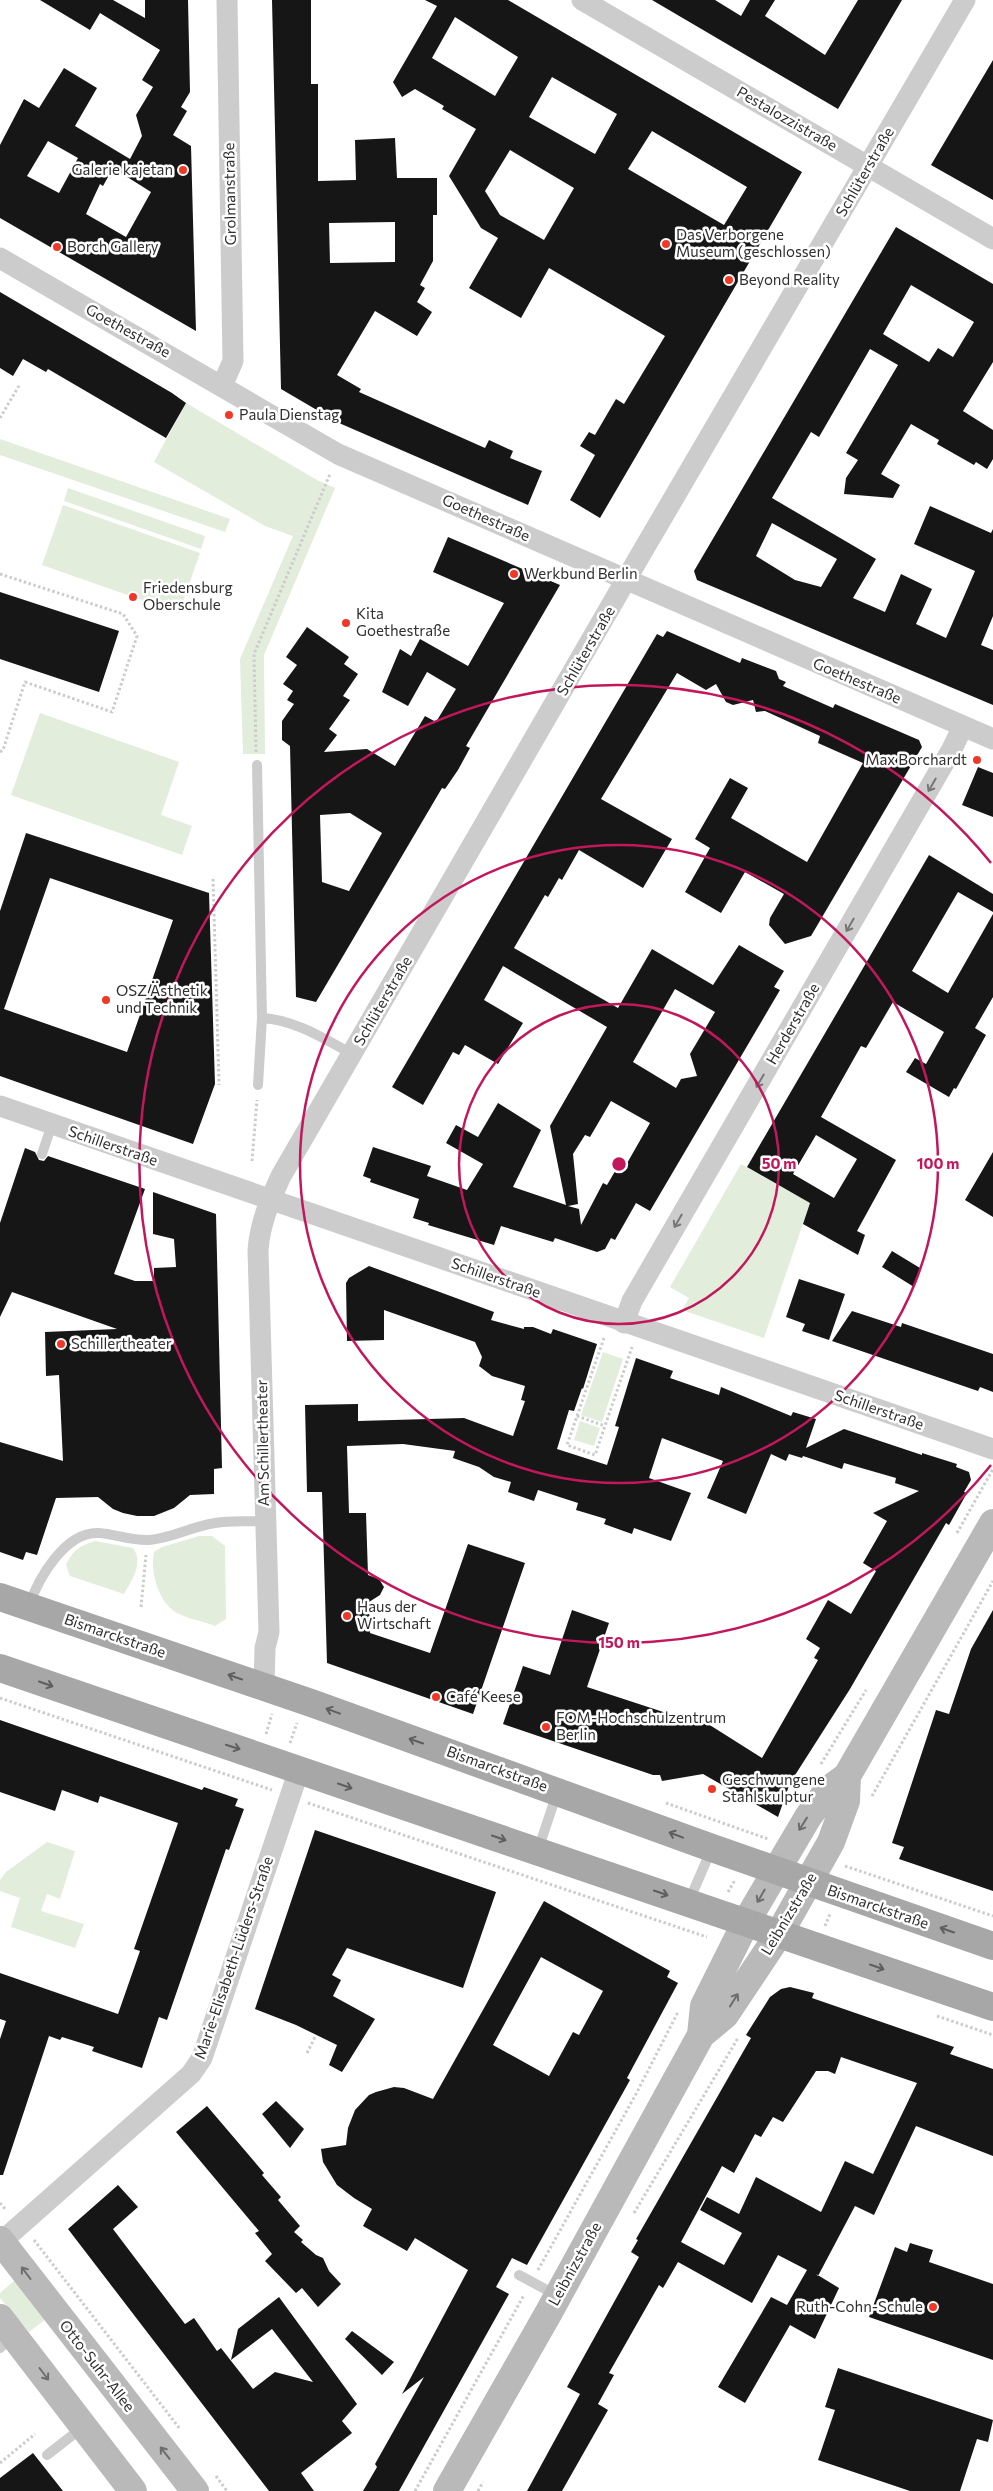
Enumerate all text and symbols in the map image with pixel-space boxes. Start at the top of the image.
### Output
street label: Pestalozzistraße [734,82,841,154]
street label: Schlüterstraße [831,123,897,219]
street label: Grolmanstraße [219,142,239,245]
place label: Galerie kajetan [72,160,173,178]
marker: Galerie kajetan [177,164,189,176]
place label: Das Verborgene Museum (geschlossen) [676,225,831,260]
place label: Borch Gallery [67,237,159,255]
marker: Das Verborgene Museum (geschlossen) [660,238,672,250]
marker: Borch Gallery [51,241,63,253]
place label: Beyond Reality [739,270,840,288]
marker: Beyond Reality [723,274,735,286]
street label: Goethestraße [83,299,174,361]
place label: Paula Dienstag [239,405,339,423]
marker: Paula Dienstag [223,409,235,421]
street label: Goethestraße [440,490,533,544]
place label: Werkbund Berlin [524,564,638,582]
marker: Werkbund Berlin [508,568,520,580]
place label: Friedensburg Oberschule [143,578,233,613]
marker: Friedensburg Oberschule [127,591,139,603]
street label: Schlüterstraße [552,602,618,698]
place label: Kita Goethestraße [356,604,450,639]
marker: Kita Goethestraße [340,617,352,629]
street label: Goethestraße [811,653,904,707]
place label: Max Borchardt [865,750,967,768]
marker: Max Borchardt [971,754,983,766]
one-way arrow [926,777,936,791]
one-way arrow [845,918,855,933]
street label: Schlüterstraße [349,952,415,1048]
street label: Herderstraße [762,980,823,1067]
place label: OSZ Ästhetik und Technik [116,981,208,1016]
marker: OSZ Ästhetik und Technik [100,994,112,1006]
one-way arrow [754,1073,764,1087]
street label: Schillerstraße [66,1121,161,1169]
text: 50 m [762,1154,796,1172]
text: 100 m [917,1154,959,1172]
centre of rings [610,1155,628,1173]
one-way arrow [673,1214,683,1228]
street label: Schillerstraße [449,1253,544,1301]
place label: Schillertheater [71,1334,172,1352]
marker: Schillertheater [55,1338,67,1350]
street label: Am Schillertheater [252,1379,272,1507]
street label: Schillerstraße [832,1385,927,1433]
place label: Haus der Wirtschaft [357,1597,431,1632]
street label: Bismarckstraße [62,1609,169,1661]
marker: Haus der Wirtschaft [341,1610,353,1622]
text: 150 m [598,1633,640,1651]
one-way arrow [228,1672,244,1681]
one-way arrow [38,1680,53,1689]
place label: Café Keese [446,1687,521,1705]
marker: Café Keese [430,1691,442,1703]
one-way arrow [326,1706,341,1715]
place label: FOM-Hochschulzentrum Berlin [556,1708,726,1743]
marker: FOM-Hochschulzentrum Berlin [540,1721,552,1733]
one-way arrow [409,1736,425,1745]
street label: Bismarckstraße [444,1741,550,1795]
one-way arrow [225,1743,241,1752]
place label: Geschwungene Stahlskulptur [722,1770,825,1805]
one-way arrow [337,1782,352,1791]
marker: Geschwungene Stahlskulptur [706,1783,718,1795]
one-way arrow [798,1817,808,1831]
one-way arrow [669,1830,684,1839]
one-way arrow [491,1834,506,1843]
street label: Marie-Elisabeth-Lüders-Straße [190,1854,276,2061]
street label: Leibnizstraße [757,1869,820,1958]
street label: Bismarckstraße [825,1880,932,1932]
one-way arrow [653,1889,668,1898]
one-way arrow [755,1889,765,1903]
one-way arrow [939,1925,955,1935]
one-way arrow [869,1963,884,1972]
one-way arrow [730,1994,740,2008]
street label: Leibnizstraße [544,2219,605,2308]
one-way arrow [21,2267,32,2280]
place label: Ruth-Cohn-Schule [796,2297,923,2315]
marker: Ruth-Cohn-Schule [927,2301,939,2313]
street label: Otto-Suhr-Allee [56,2316,139,2415]
one-way arrow [38,2367,49,2380]
one-way arrow [160,2447,171,2460]

